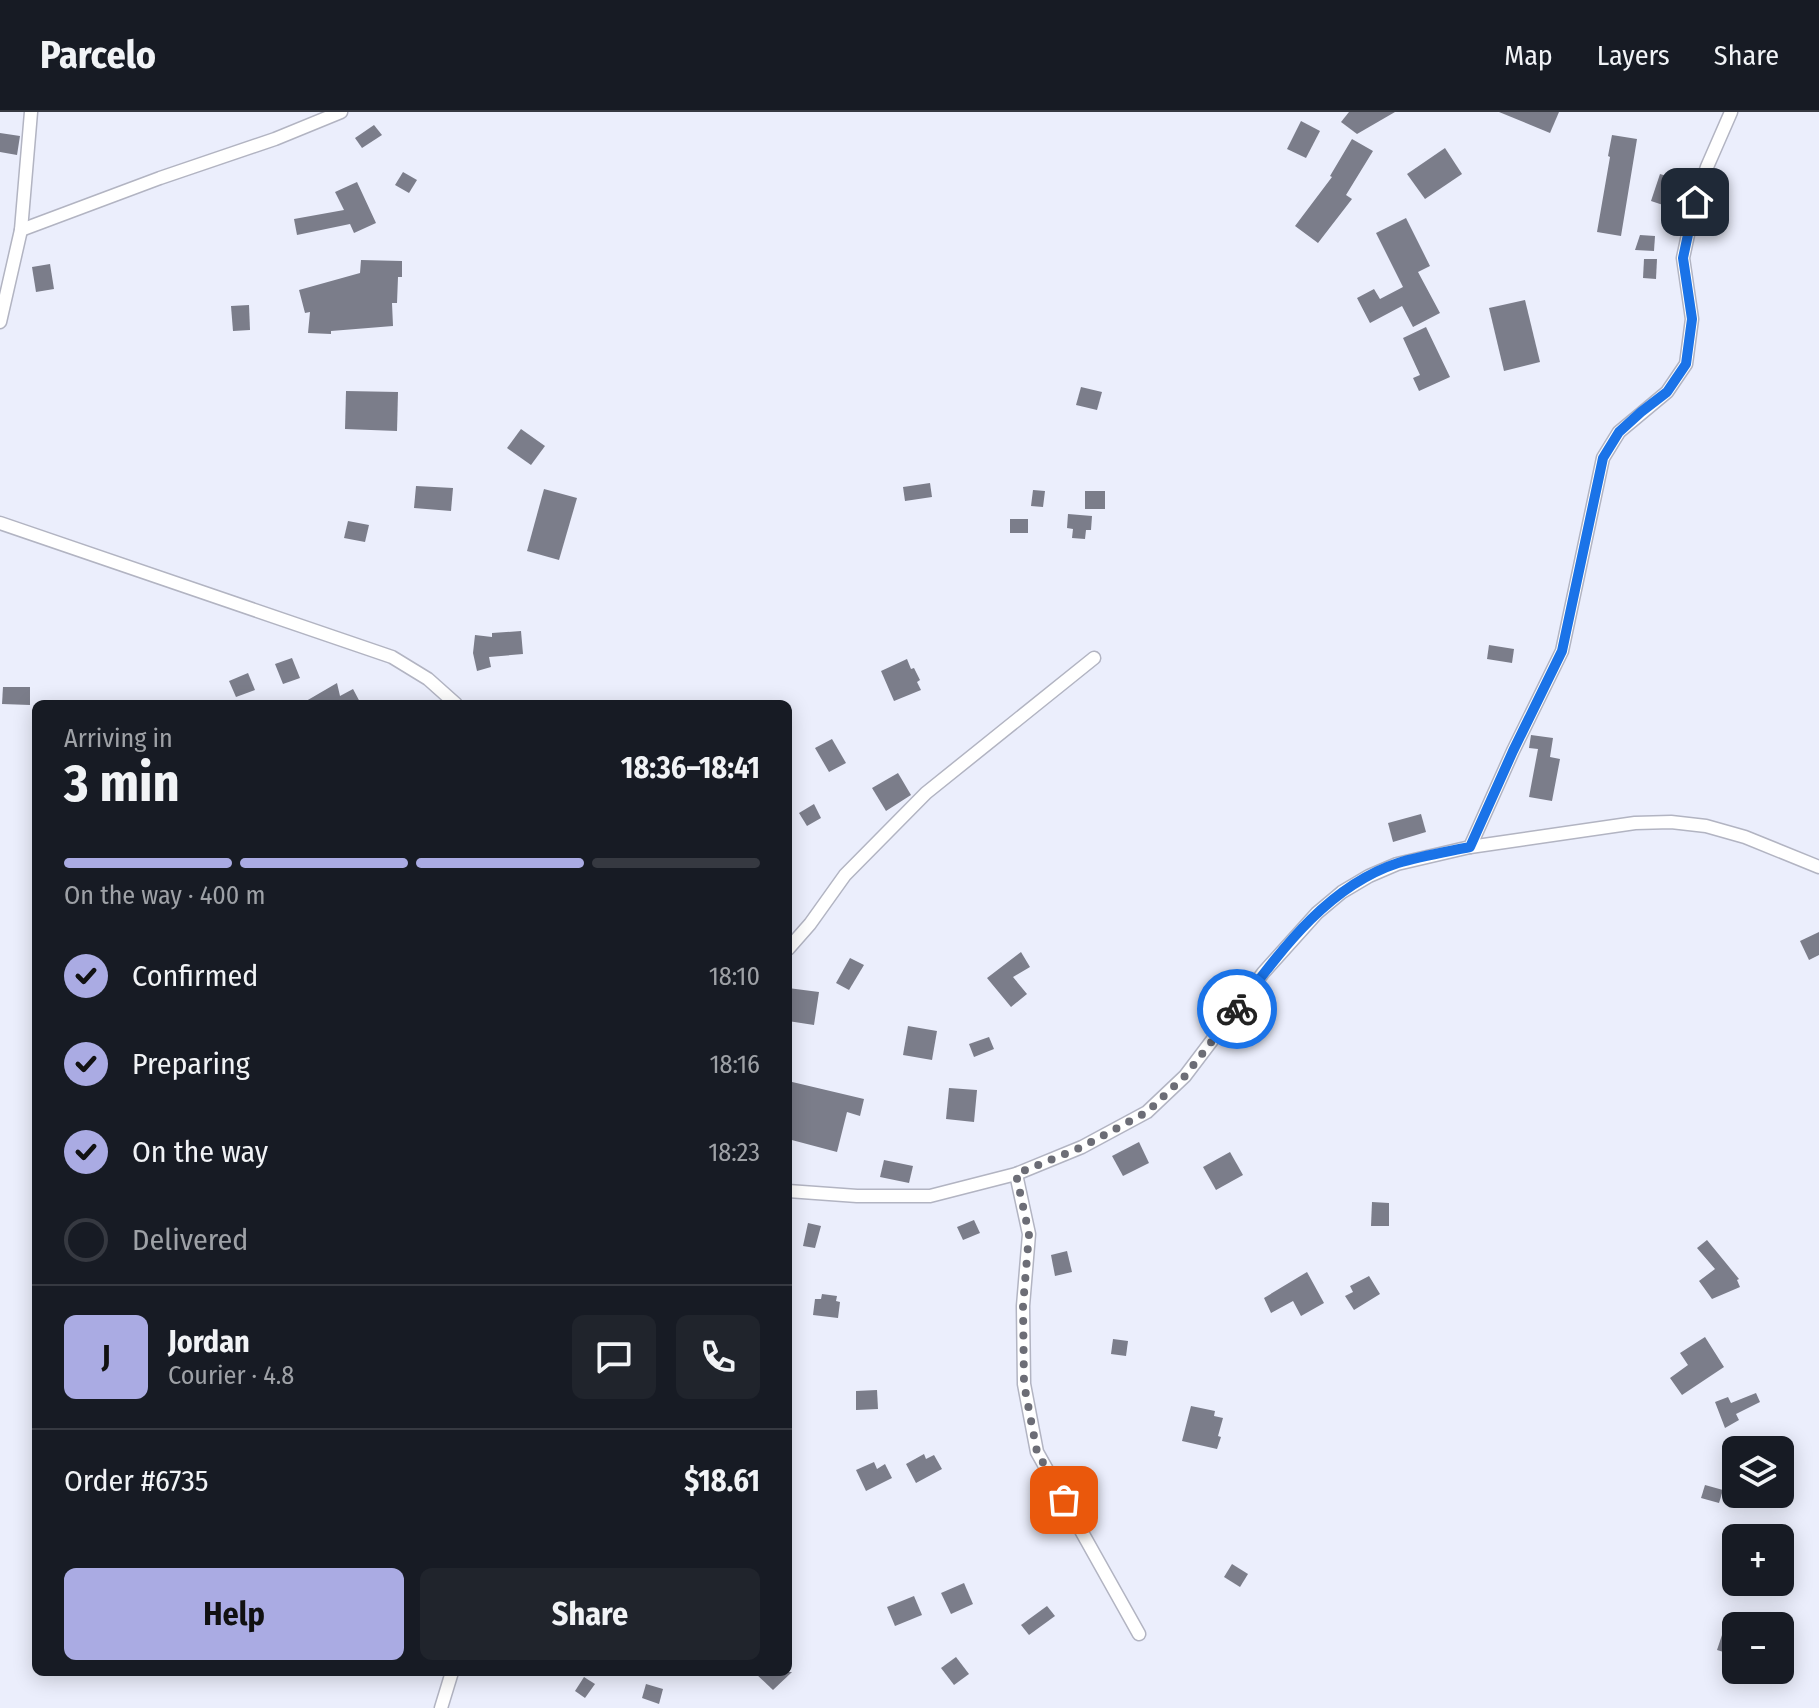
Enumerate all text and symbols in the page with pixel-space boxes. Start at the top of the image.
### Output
text: Parcelo [40,32,156,78]
text: Map [1504,39,1553,72]
text: Layers [1597,39,1670,72]
text: Share [1714,39,1779,72]
pin [1661,168,1729,236]
icon: home [1673,180,1717,224]
text: Arriving in [64,723,173,754]
text: 18:36–18:41 [621,750,760,786]
text: 3 min [64,752,180,815]
text: On the way · 400 m [64,880,265,911]
icon: check [64,954,108,998]
text: Confirmed [132,958,258,994]
text: 18:10 [709,961,760,992]
courier [1197,969,1277,1049]
icon: bike [1215,987,1259,1031]
icon: check [64,1042,108,1086]
text: Preparing [132,1046,250,1082]
text: 18:16 [709,1049,760,1080]
icon: check [64,1130,108,1174]
text: On the way [132,1134,268,1170]
text: 18:23 [708,1137,760,1168]
text: Delivered [132,1222,248,1258]
button: chat [572,1315,656,1399]
button: phone [676,1315,760,1399]
text: Jordan [168,1324,250,1360]
text: J [102,1339,110,1375]
text: Courier · 4.8 [168,1360,294,1391]
map controls [1722,1436,1794,1684]
button: layers [1722,1436,1794,1508]
text: Order #6735 [64,1463,209,1499]
text: $18.61 [684,1463,760,1499]
pin [1030,1466,1098,1534]
icon: bag [1042,1478,1086,1522]
button: + [1722,1524,1794,1596]
button: Help [64,1568,404,1660]
button: Share [420,1568,760,1660]
button: − [1722,1612,1794,1684]

